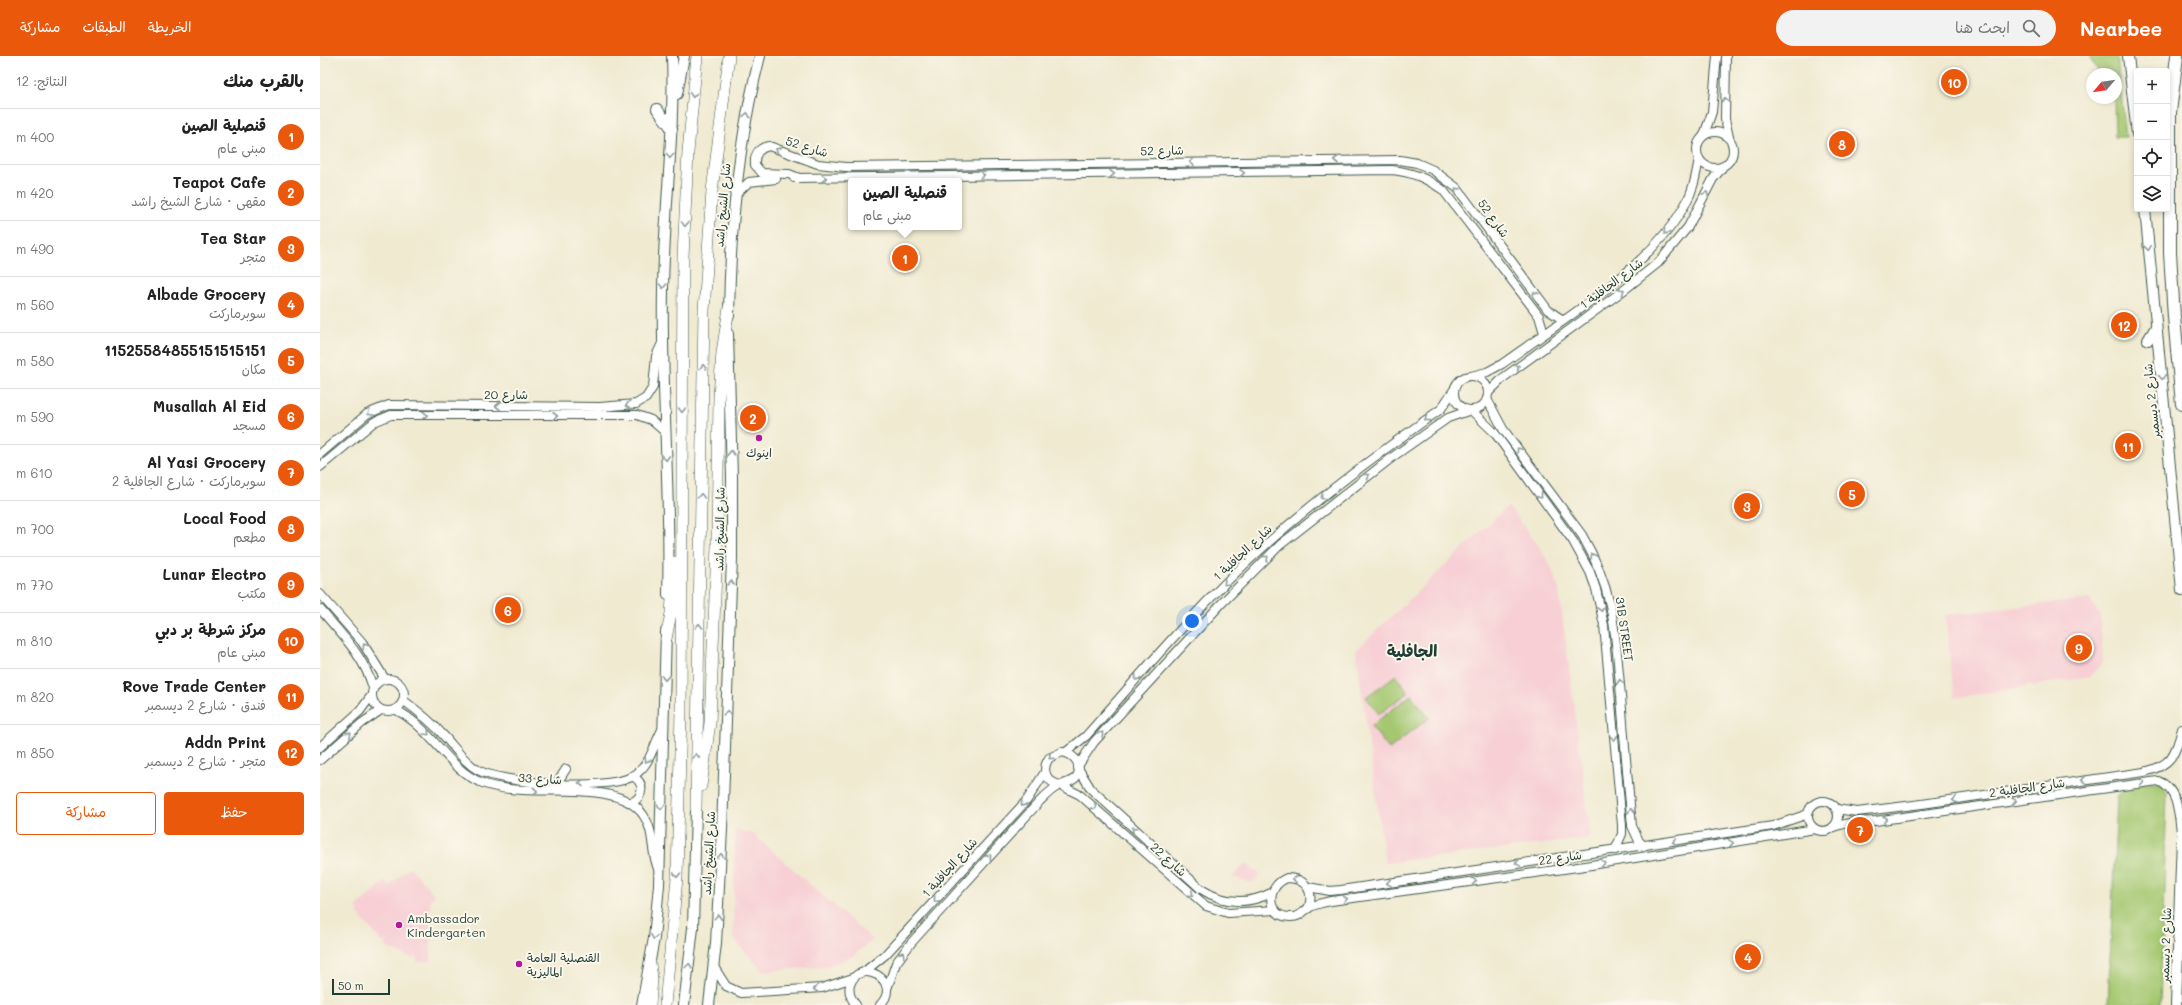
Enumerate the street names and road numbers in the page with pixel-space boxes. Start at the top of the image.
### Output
street label: شارع 52 [783,132,830,162]
street label: شارع 52 [1140,142,1184,160]
street label: شارع الشيخ راشد [710,162,736,248]
street label: شارع 52 [1473,196,1513,241]
street label: شارع الجافلية 1 [1576,254,1647,314]
street label: شارع 2 ديسمبر [2139,363,2165,440]
street label: شارع 20 [484,386,528,404]
street label: شارع الشيخ راشد [710,487,730,571]
street label: شارع الجافلية 1 [1209,521,1276,585]
street label: 31B STREET [1613,596,1638,663]
street label: شارع 33 [518,769,562,789]
street label: شارع الجافلية 2 [1988,774,2066,802]
street label: شارع الشيخ راشد [698,811,720,896]
street label: شارع الجافلية 1 [918,834,982,902]
street label: شارع 22 [1146,839,1190,881]
street label: شارع 22 [1538,846,1583,870]
street label: شارع 2 ديسمبر [2156,907,2176,984]

